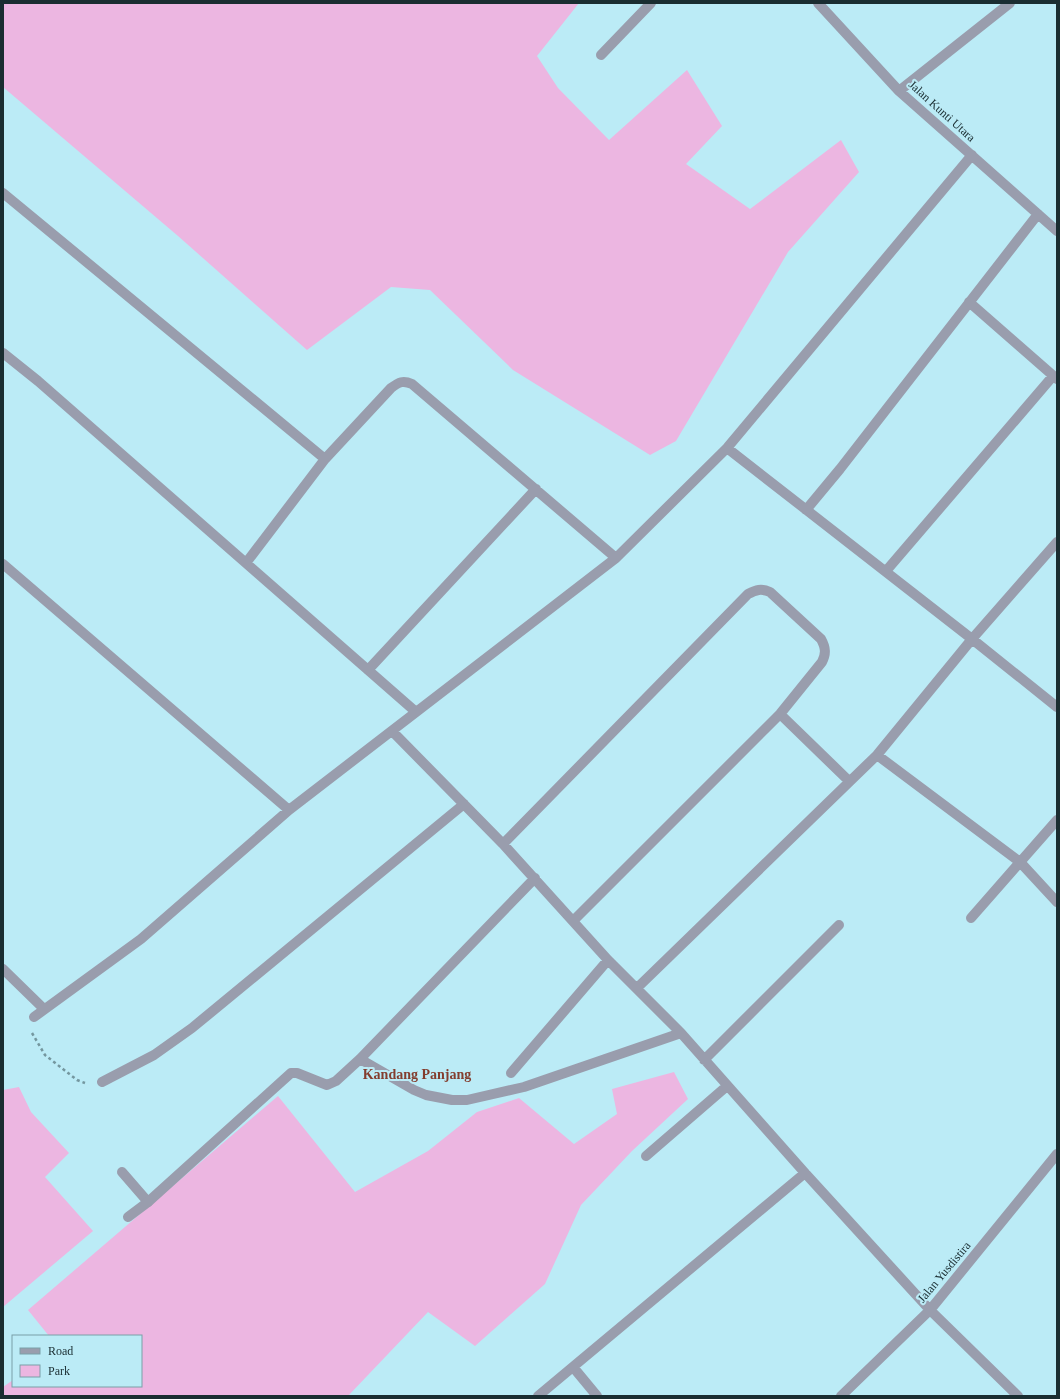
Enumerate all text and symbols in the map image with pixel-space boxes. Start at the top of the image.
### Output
street label: Jalan Kunti Utara [906,77,979,145]
district label: Kandang Panjang [363,1067,471,1082]
street label: Jalan Yusdistira [914,1238,974,1305]
legend [12,1335,142,1387]
text: Road [48,1344,73,1358]
text: Park [48,1364,70,1378]

